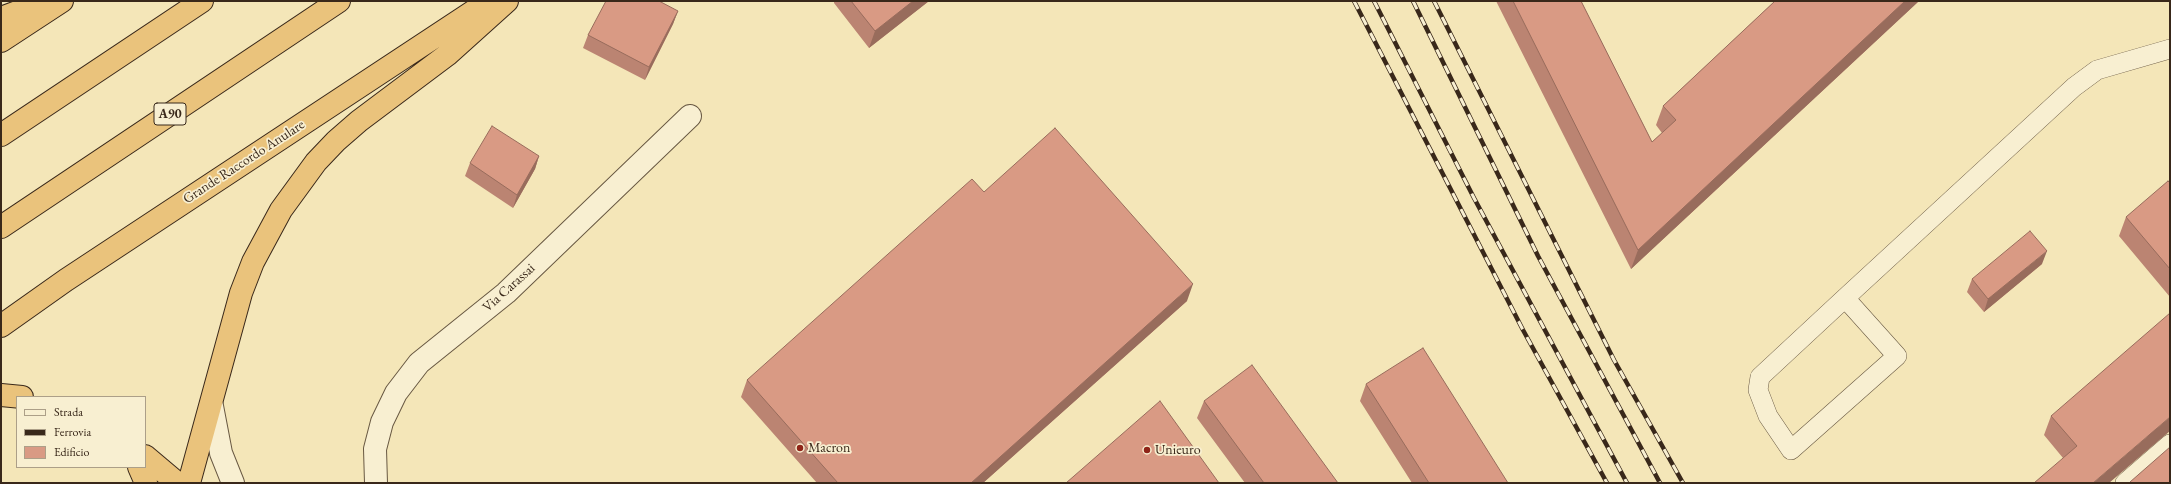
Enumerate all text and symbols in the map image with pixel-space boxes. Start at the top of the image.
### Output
road number: A90 [154,103,186,125]
street label: Grande Raccordo Anulare [180,116,308,208]
street label: Via Carassai [479,260,539,316]
legend [16,396,146,468]
text: Strada [54,404,83,420]
text: Ferrovia [54,424,91,440]
place label: Macron [808,440,850,456]
place label: Unieuro [1155,442,1201,458]
marker: Macron [795,443,805,453]
text: Edificio [54,444,89,460]
marker: Unieuro [1142,445,1152,455]

